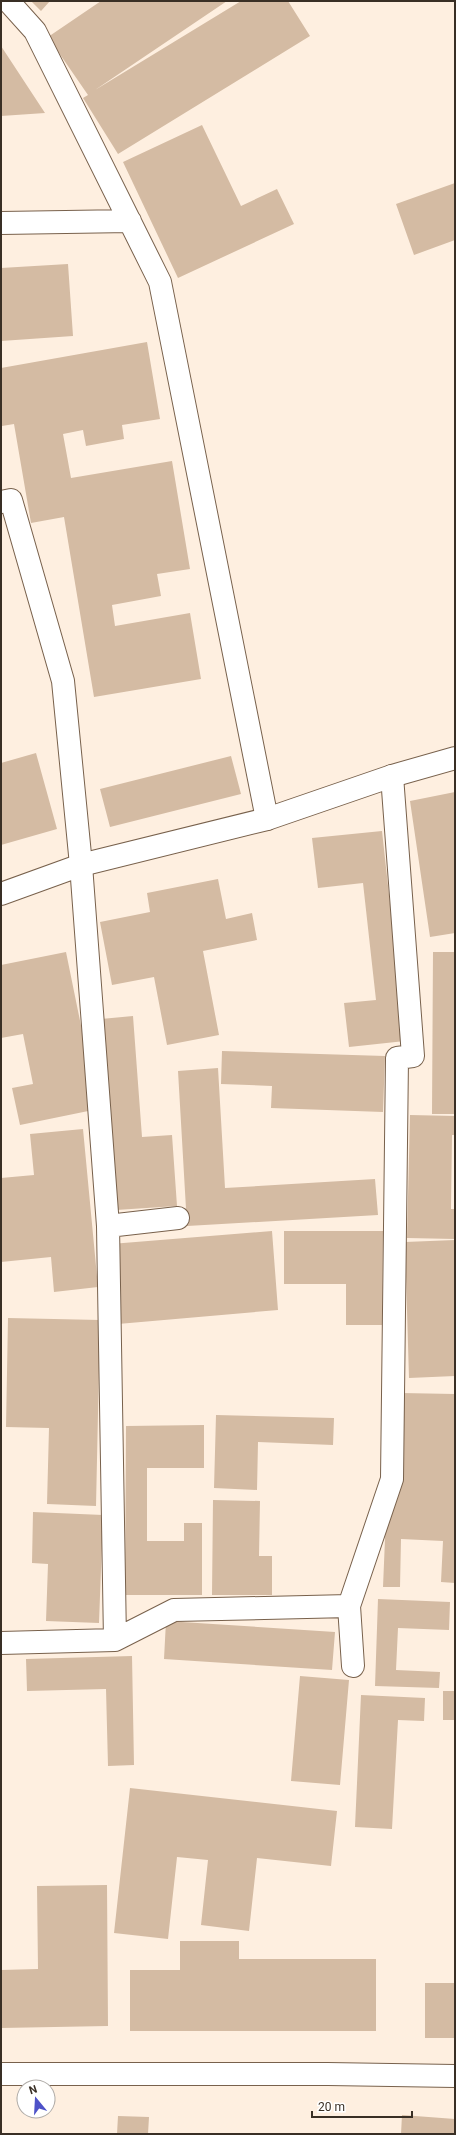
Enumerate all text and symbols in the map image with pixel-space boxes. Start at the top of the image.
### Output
north arrow [16,2079,56,2119]
text: N [27,2083,39,2097]
scale bar [312,2093,412,2119]
text: 20 m [318,2100,345,2114]

